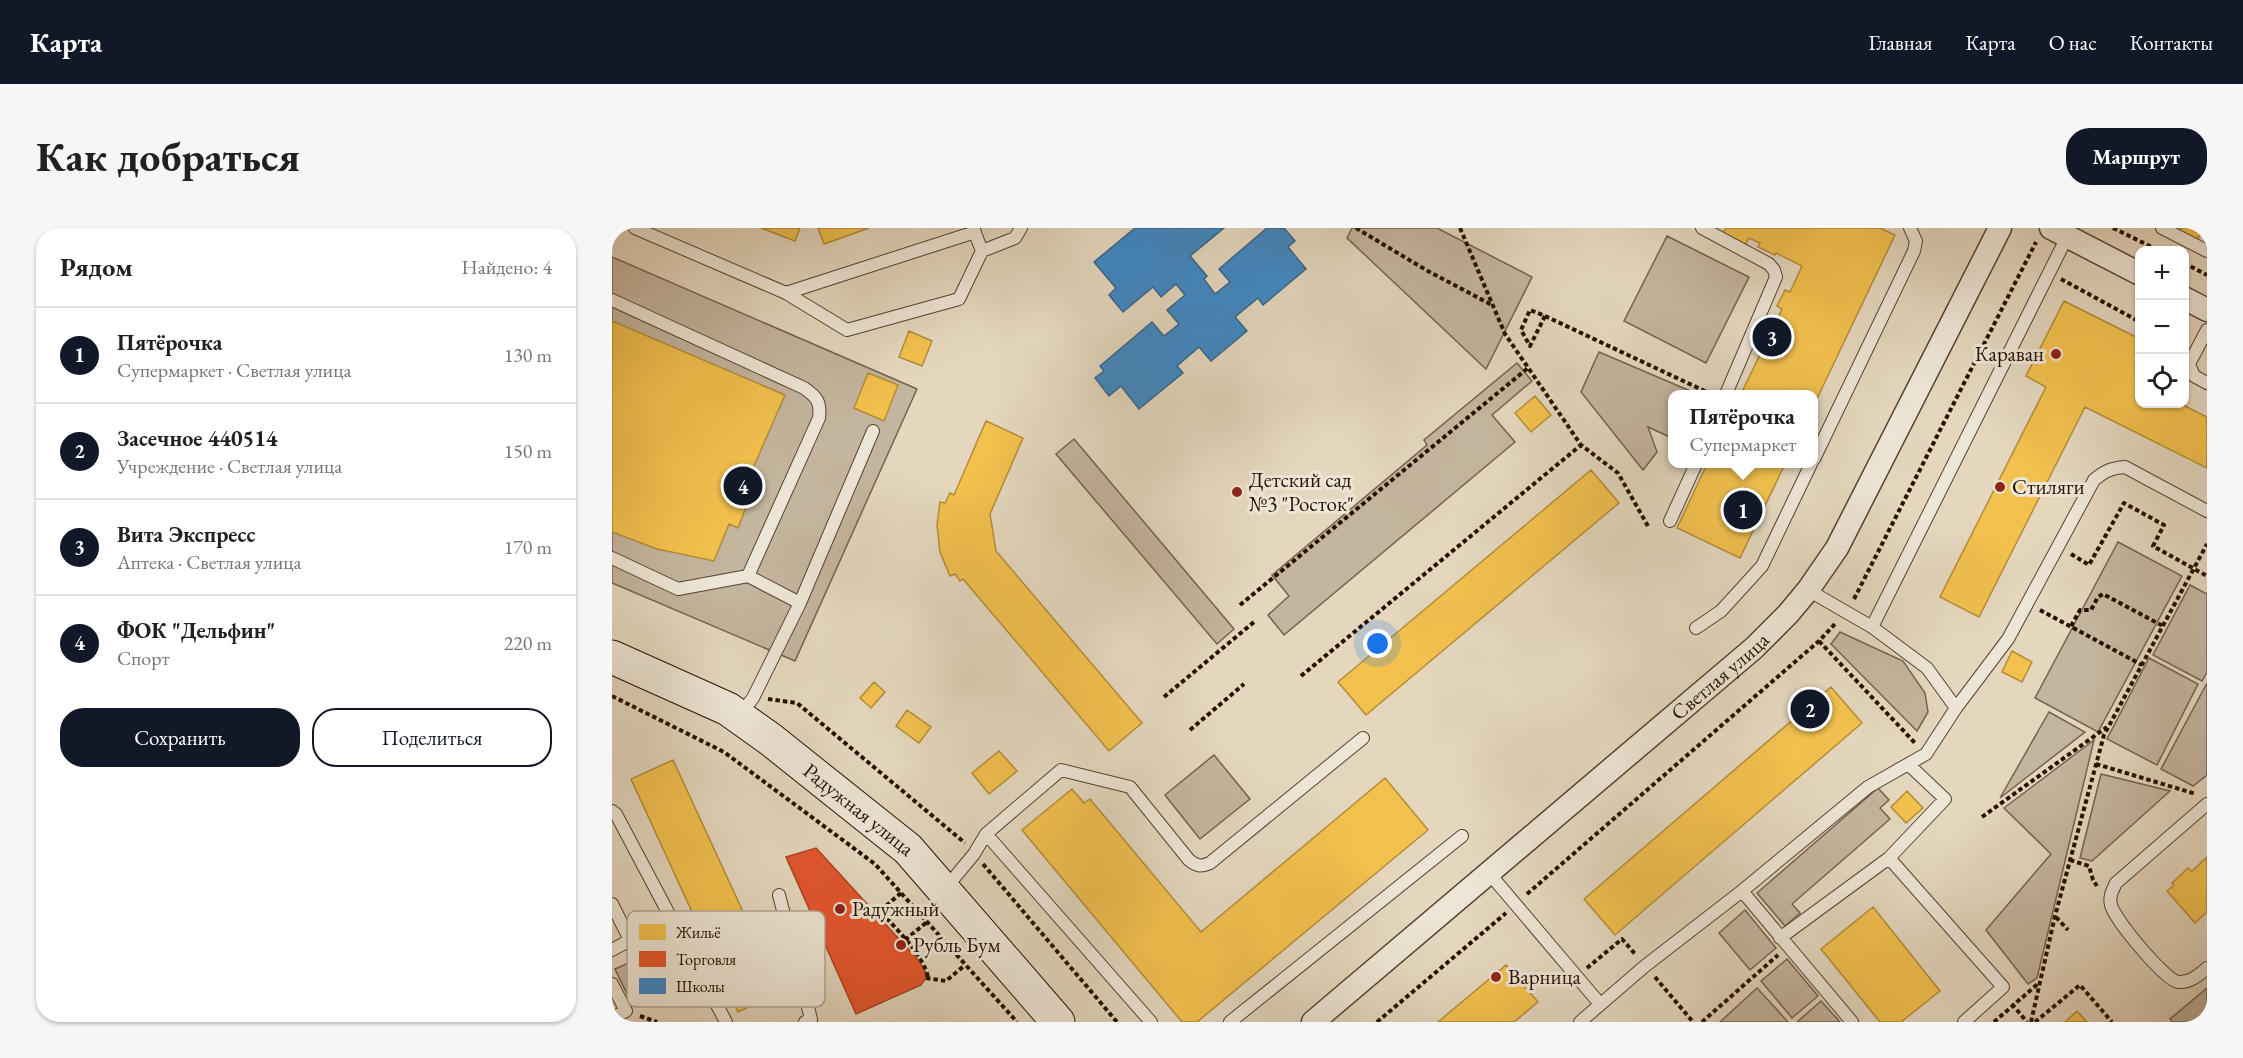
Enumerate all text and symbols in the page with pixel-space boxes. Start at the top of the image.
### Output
text: Карта [30,24,102,60]
text: Главная [1868,29,1932,56]
text: Карта [1965,29,2016,56]
text: О нас [2049,29,2097,56]
text: Контакты [2130,29,2213,56]
button: Маршрут [2066,128,2207,185]
text: Как добраться [36,129,300,184]
map controls [2135,246,2189,408]
button: + [2135,246,2189,300]
text: Рядом [60,250,133,284]
text: Найдено: 4 [461,254,552,280]
button: − [2135,300,2189,354]
pin: 3 [1752,314,1792,360]
text: Пятёрочка [117,328,222,357]
place label: Караван [1975,340,2044,367]
text: 1 [74,342,85,368]
text: 130 m [504,342,552,368]
marker: Караван [2049,347,2063,361]
button: locate [2135,354,2189,408]
text: Супермаркет · Светлая улица [117,357,351,383]
popup [1668,390,1818,468]
text: Пятёрочка [1689,402,1795,431]
text: Засечное 440514 [117,424,277,453]
text: Супермаркет [1689,431,1797,457]
text: 2 [74,438,85,464]
text: 150 m [504,438,552,464]
text: Учреждение · Светлая улица [117,453,342,479]
pin: 4 [724,464,762,508]
place label: Детский сад №3 "Росток" [1249,466,1354,517]
place label: Стиляги [2012,473,2085,500]
marker: Стиляги [1993,480,2007,494]
marker: Детский сад №3 "Росток" [1230,485,1244,499]
pin: 1 [1724,488,1762,532]
text: Вита Экспресс [117,520,256,549]
text: 3 [74,534,85,560]
text: 170 m [504,534,552,560]
text: Аптека · Светлая улица [117,549,302,575]
text: ФОК "Дельфин" [117,616,275,645]
street label: Светлая улица [1665,626,1775,726]
your location [1363,629,1392,658]
text: 4 [74,630,85,656]
text: 220 m [504,630,552,656]
text: Спорт [117,645,170,671]
pin: 2 [1790,686,1830,732]
button: Сохранить [60,708,300,767]
button: Поделиться [312,708,552,767]
street label: Радужная улица [798,757,920,862]
place label: Радужный [852,895,939,922]
marker: Радужный [833,902,847,916]
legend [627,911,825,1007]
text: Жильё [675,922,721,943]
place label: Рубль Бум [913,931,1001,958]
marker: Рубль Бум [894,938,908,952]
text: Торговля [676,949,736,970]
place label: Варница [1508,963,1581,990]
marker: Варница [1489,970,1503,984]
text: Школы [676,976,725,997]

